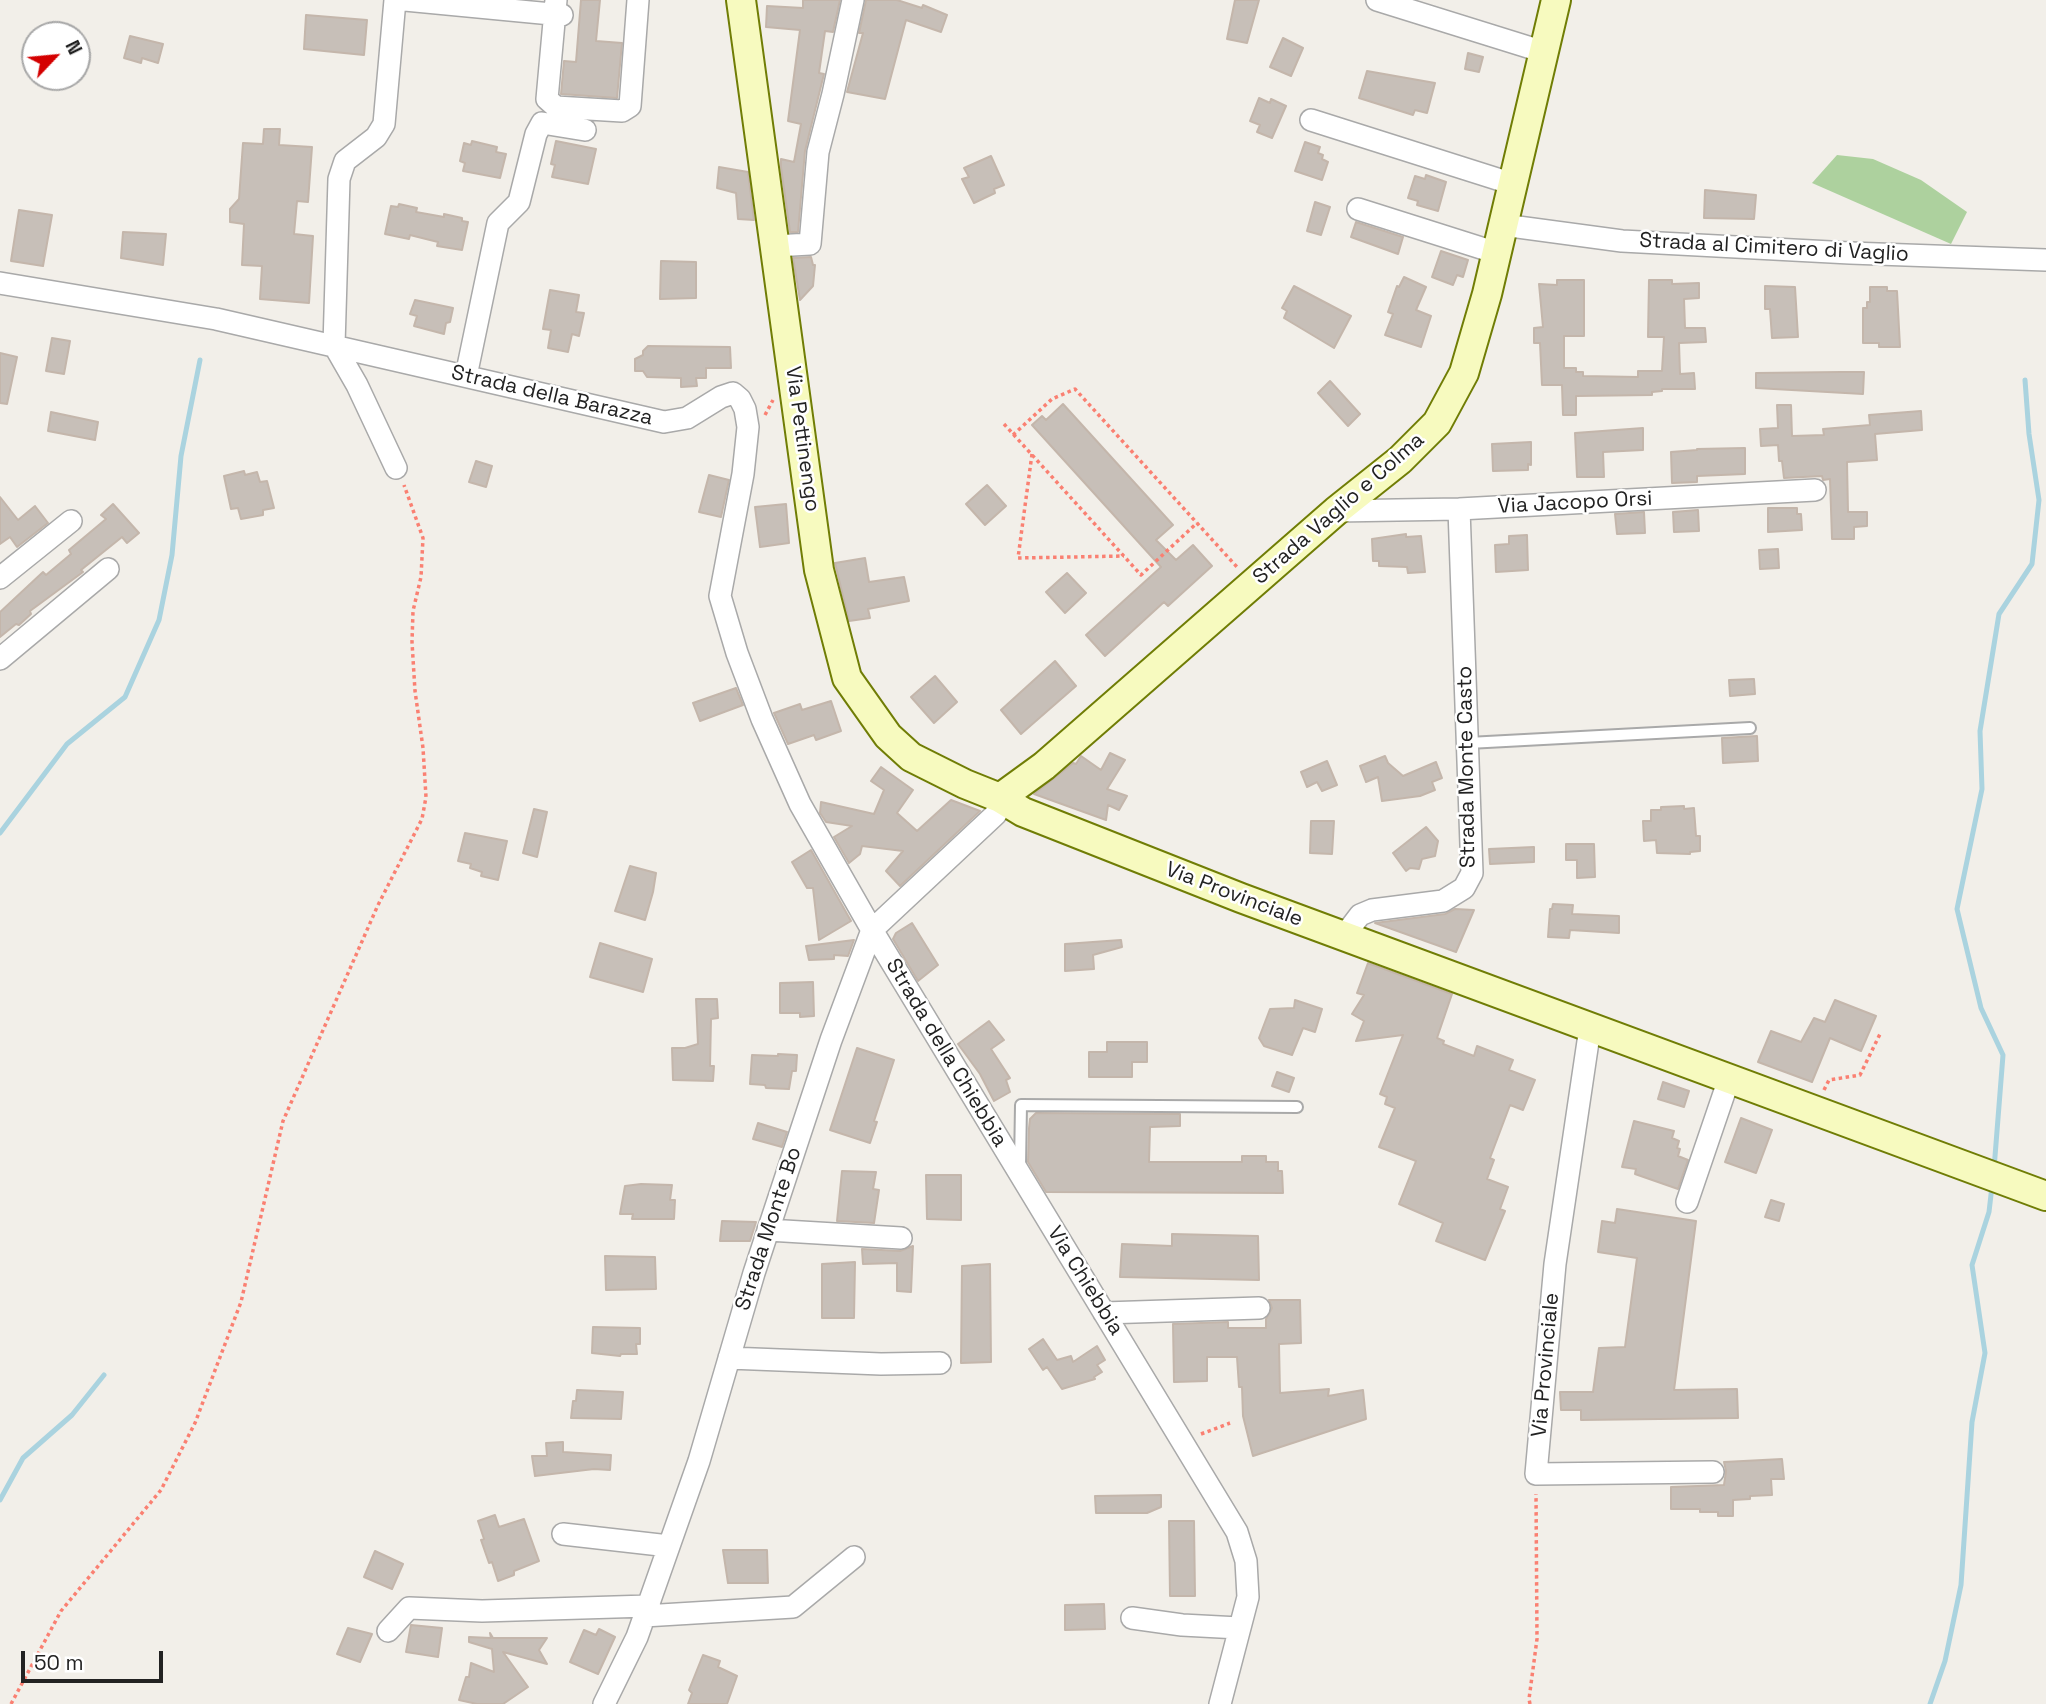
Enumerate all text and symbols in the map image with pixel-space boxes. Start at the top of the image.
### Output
north arrow [21,21,91,91]
text: N [59,36,88,59]
street label: Strada al Cimitero di Vaglio [1639,228,1909,268]
street label: Strada della Barazza [449,361,655,431]
street label: Via Pettinengo [779,365,825,513]
street label: Strada Vaglio e Colma [1248,428,1430,590]
street label: Via Jacopo Orsi [1497,486,1653,520]
street label: Strada Monte Casto [1453,666,1481,868]
street label: Via Provinciale [1162,857,1306,933]
street label: Strada della Chiebbia [880,954,1012,1152]
street label: Strada Monte Bo [731,1144,807,1314]
street label: Via Chiebbia [1042,1222,1128,1340]
street label: Via Provinciale [1527,1292,1565,1438]
scale bar [24,1638,166,1682]
text: 50 m [34,1649,84,1676]

